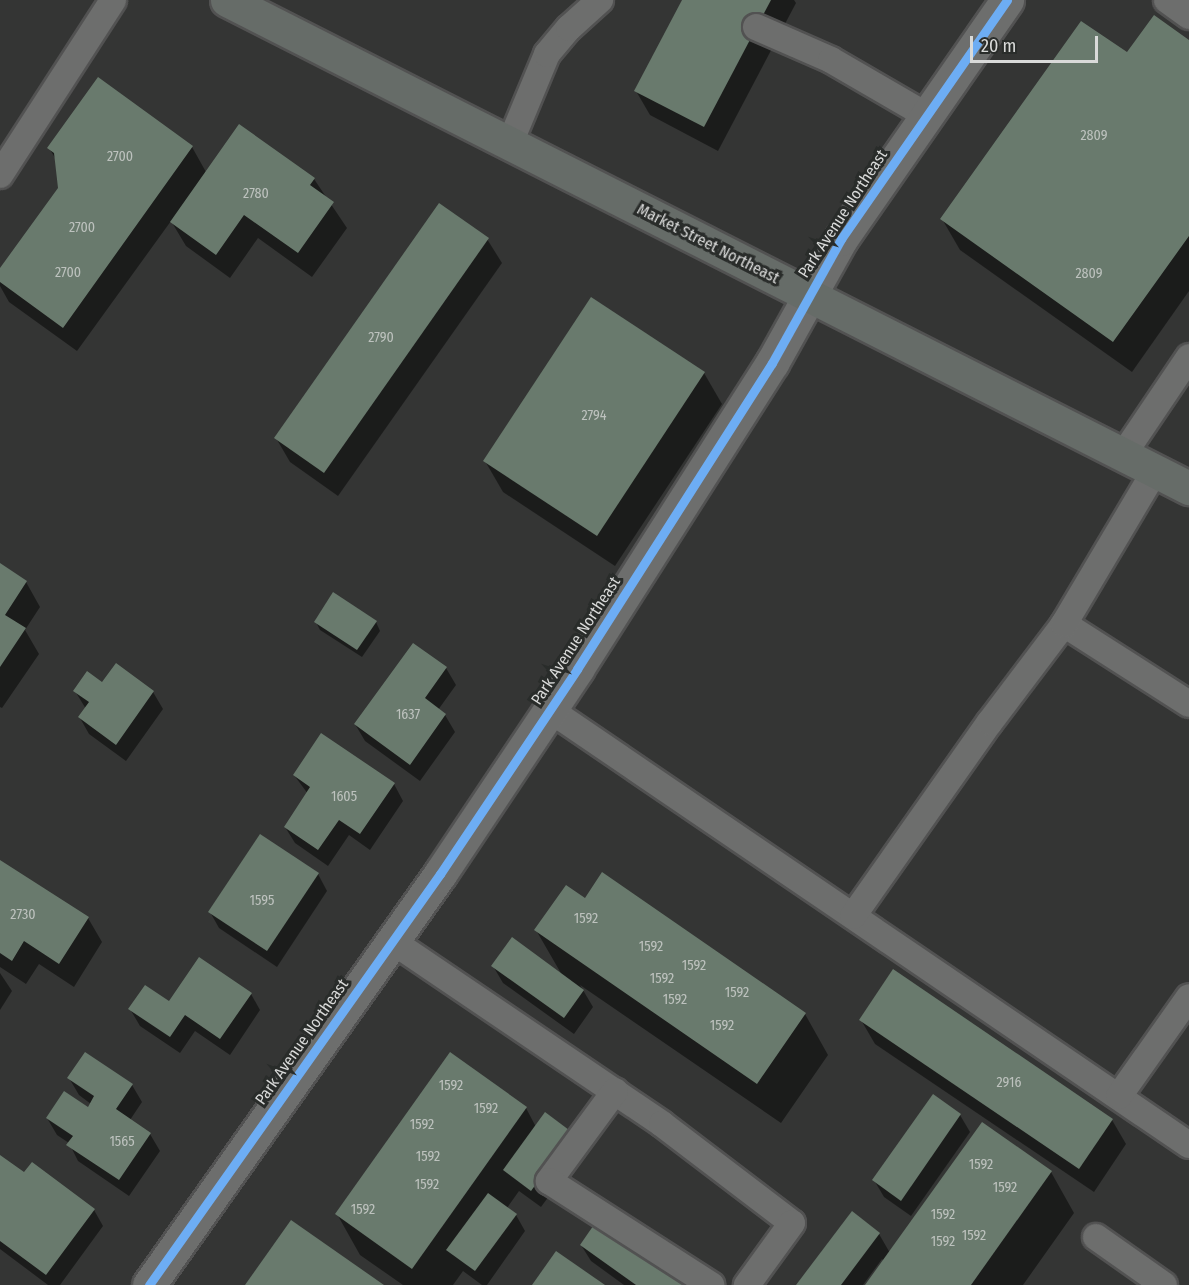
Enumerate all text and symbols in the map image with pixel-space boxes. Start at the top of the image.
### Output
scale bar [973,24,1100,62]
text: 20 m [981,35,1016,57]
house number: 2809 [1080,128,1108,144]
street label: Park Avenue Northeast [794,146,892,282]
house number: 2700 [107,149,133,165]
house number: 2780 [243,186,269,202]
street label: Market Street Northeast [634,200,782,288]
house number: 2700 [69,220,95,236]
house number: 2700 [55,265,81,281]
house number: 2809 [1075,266,1103,282]
house number: 2790 [368,330,394,346]
house number: 2794 [581,408,607,424]
street label: Park Avenue Northeast [527,573,625,709]
house number: 1637 [396,707,420,723]
house number: 1605 [331,789,357,805]
house number: 1595 [250,893,274,909]
house number: 2730 [10,907,36,923]
house number: 1592 [574,911,598,927]
house number: 1592 [639,939,663,955]
house number: 1592 [682,958,706,974]
house number: 1592 [650,971,674,987]
street label: Park Avenue Northeast [251,975,353,1109]
house number: 1592 [725,985,749,1001]
house number: 1592 [663,992,687,1008]
house number: 1592 [710,1018,734,1034]
house number: 2916 [996,1075,1022,1091]
house number: 1592 [439,1078,463,1094]
house number: 1592 [474,1101,498,1117]
house number: 1592 [410,1117,434,1133]
house number: 1565 [109,1134,135,1150]
house number: 1592 [416,1149,440,1165]
house number: 1592 [969,1157,993,1173]
house number: 1592 [415,1177,439,1193]
house number: 1592 [993,1180,1017,1196]
house number: 1592 [351,1202,375,1218]
house number: 1592 [931,1207,955,1223]
house number: 1592 [962,1228,986,1244]
house number: 1592 [931,1234,955,1250]

